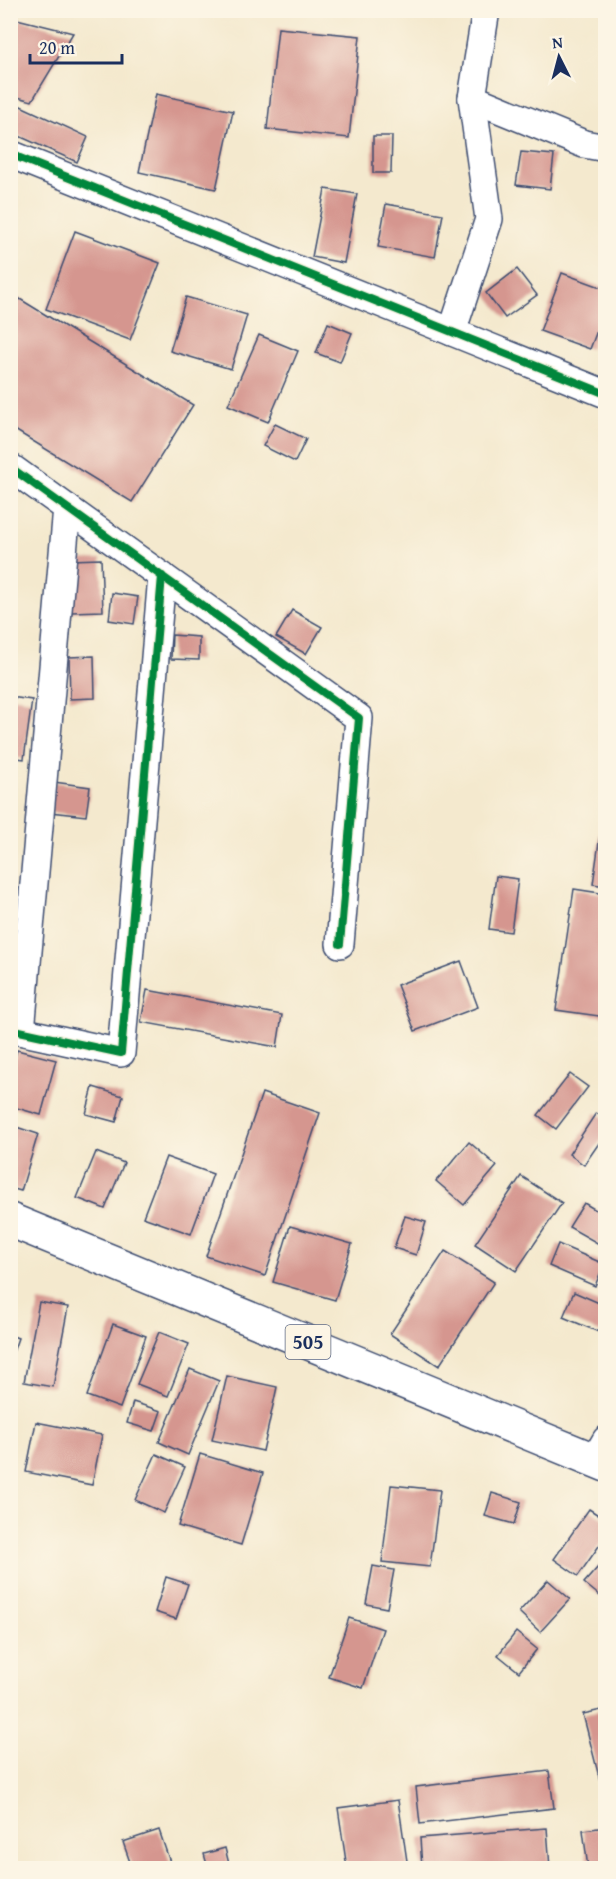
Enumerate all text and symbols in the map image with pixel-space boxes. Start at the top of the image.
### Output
scale bar [30,27,122,65]
north arrow [529,27,589,87]
text: N [551,30,564,55]
text: 20 m [39,34,75,61]
road number: 505 [286,1325,330,1359]

